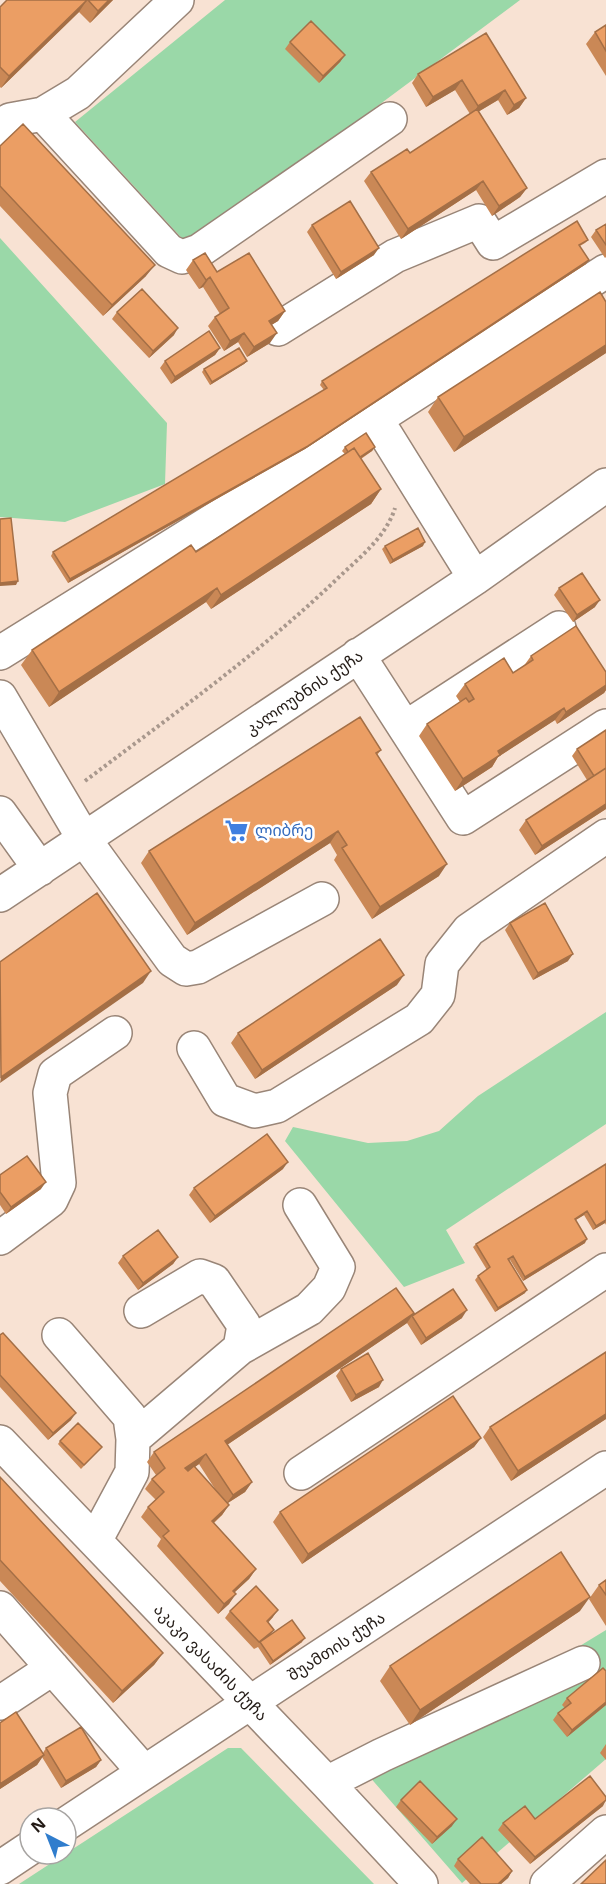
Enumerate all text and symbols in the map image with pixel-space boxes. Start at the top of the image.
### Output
street label: კალოუბნის ქუჩა [241,644,367,740]
supermarket icon: ლიბრე [224,817,250,843]
place label: ლიბრე [255,819,313,841]
street label: აკაკი ვასაძის ქუჩა [149,1598,273,1726]
street label: შუამთის ქუჩა [283,1606,389,1686]
north arrow [18,1806,78,1866]
text: N [26,1812,50,1837]

